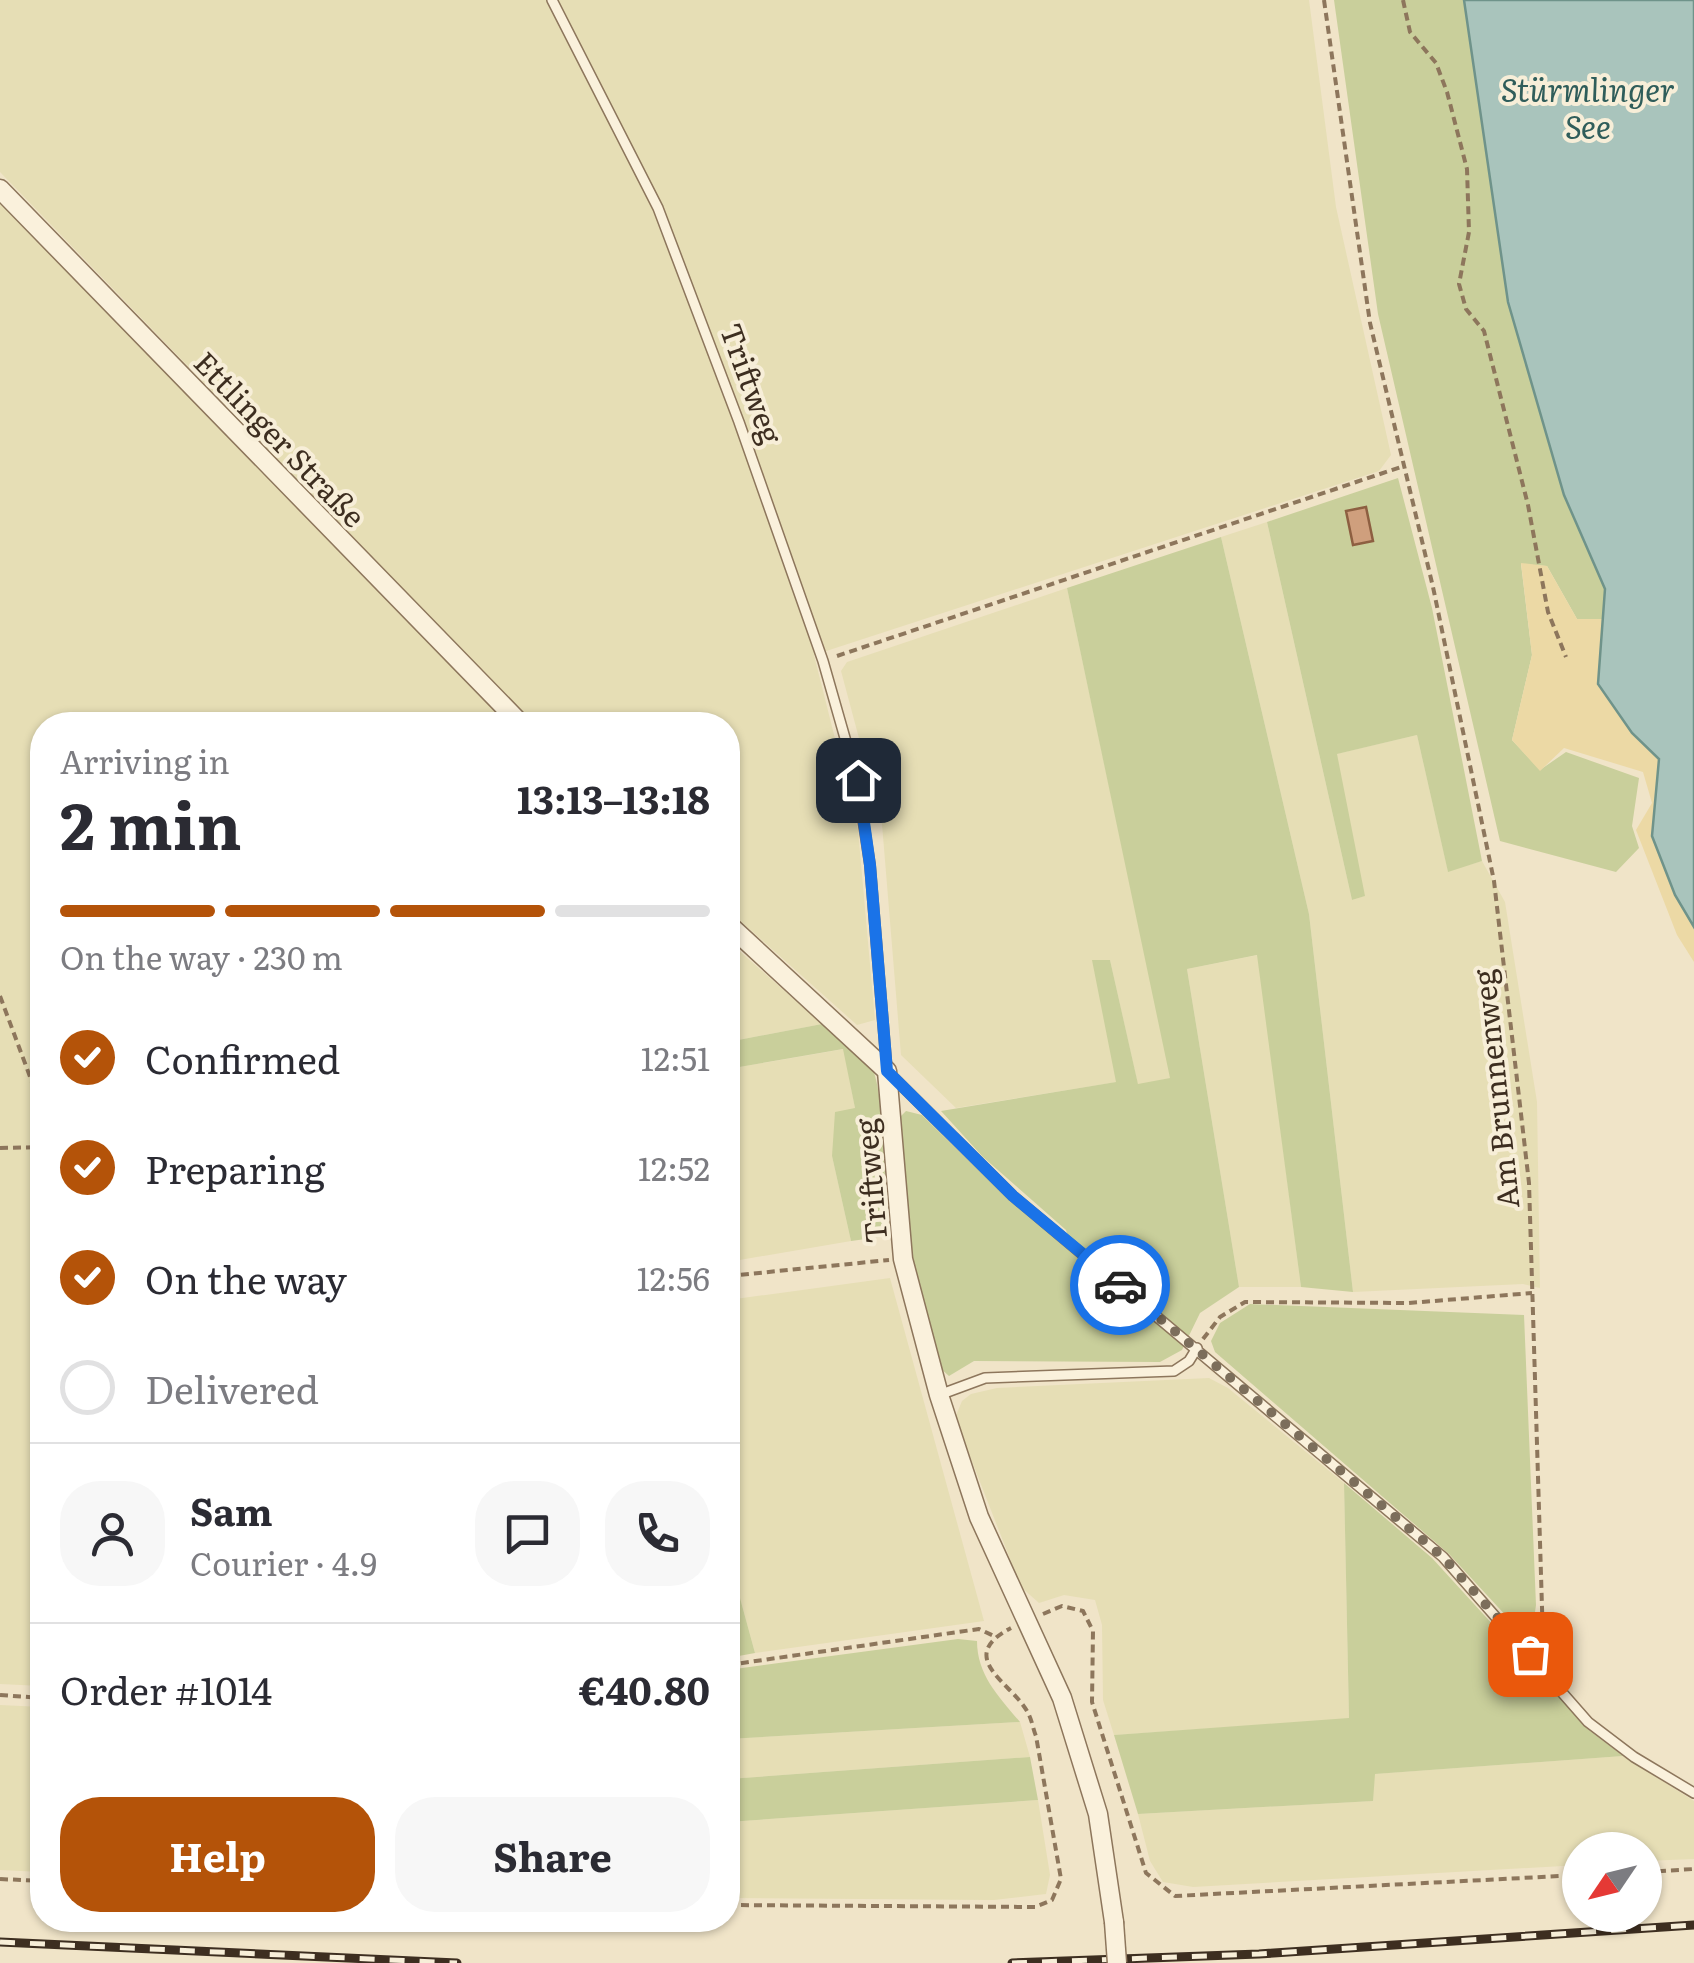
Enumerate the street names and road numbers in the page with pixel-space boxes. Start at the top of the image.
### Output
street label: Triftweg [711,317,795,450]
street label: Ettlinger Straße [185,340,377,536]
street label: Am Brunnenweg [1460,967,1528,1211]
street label: Triftweg [842,1116,896,1245]

